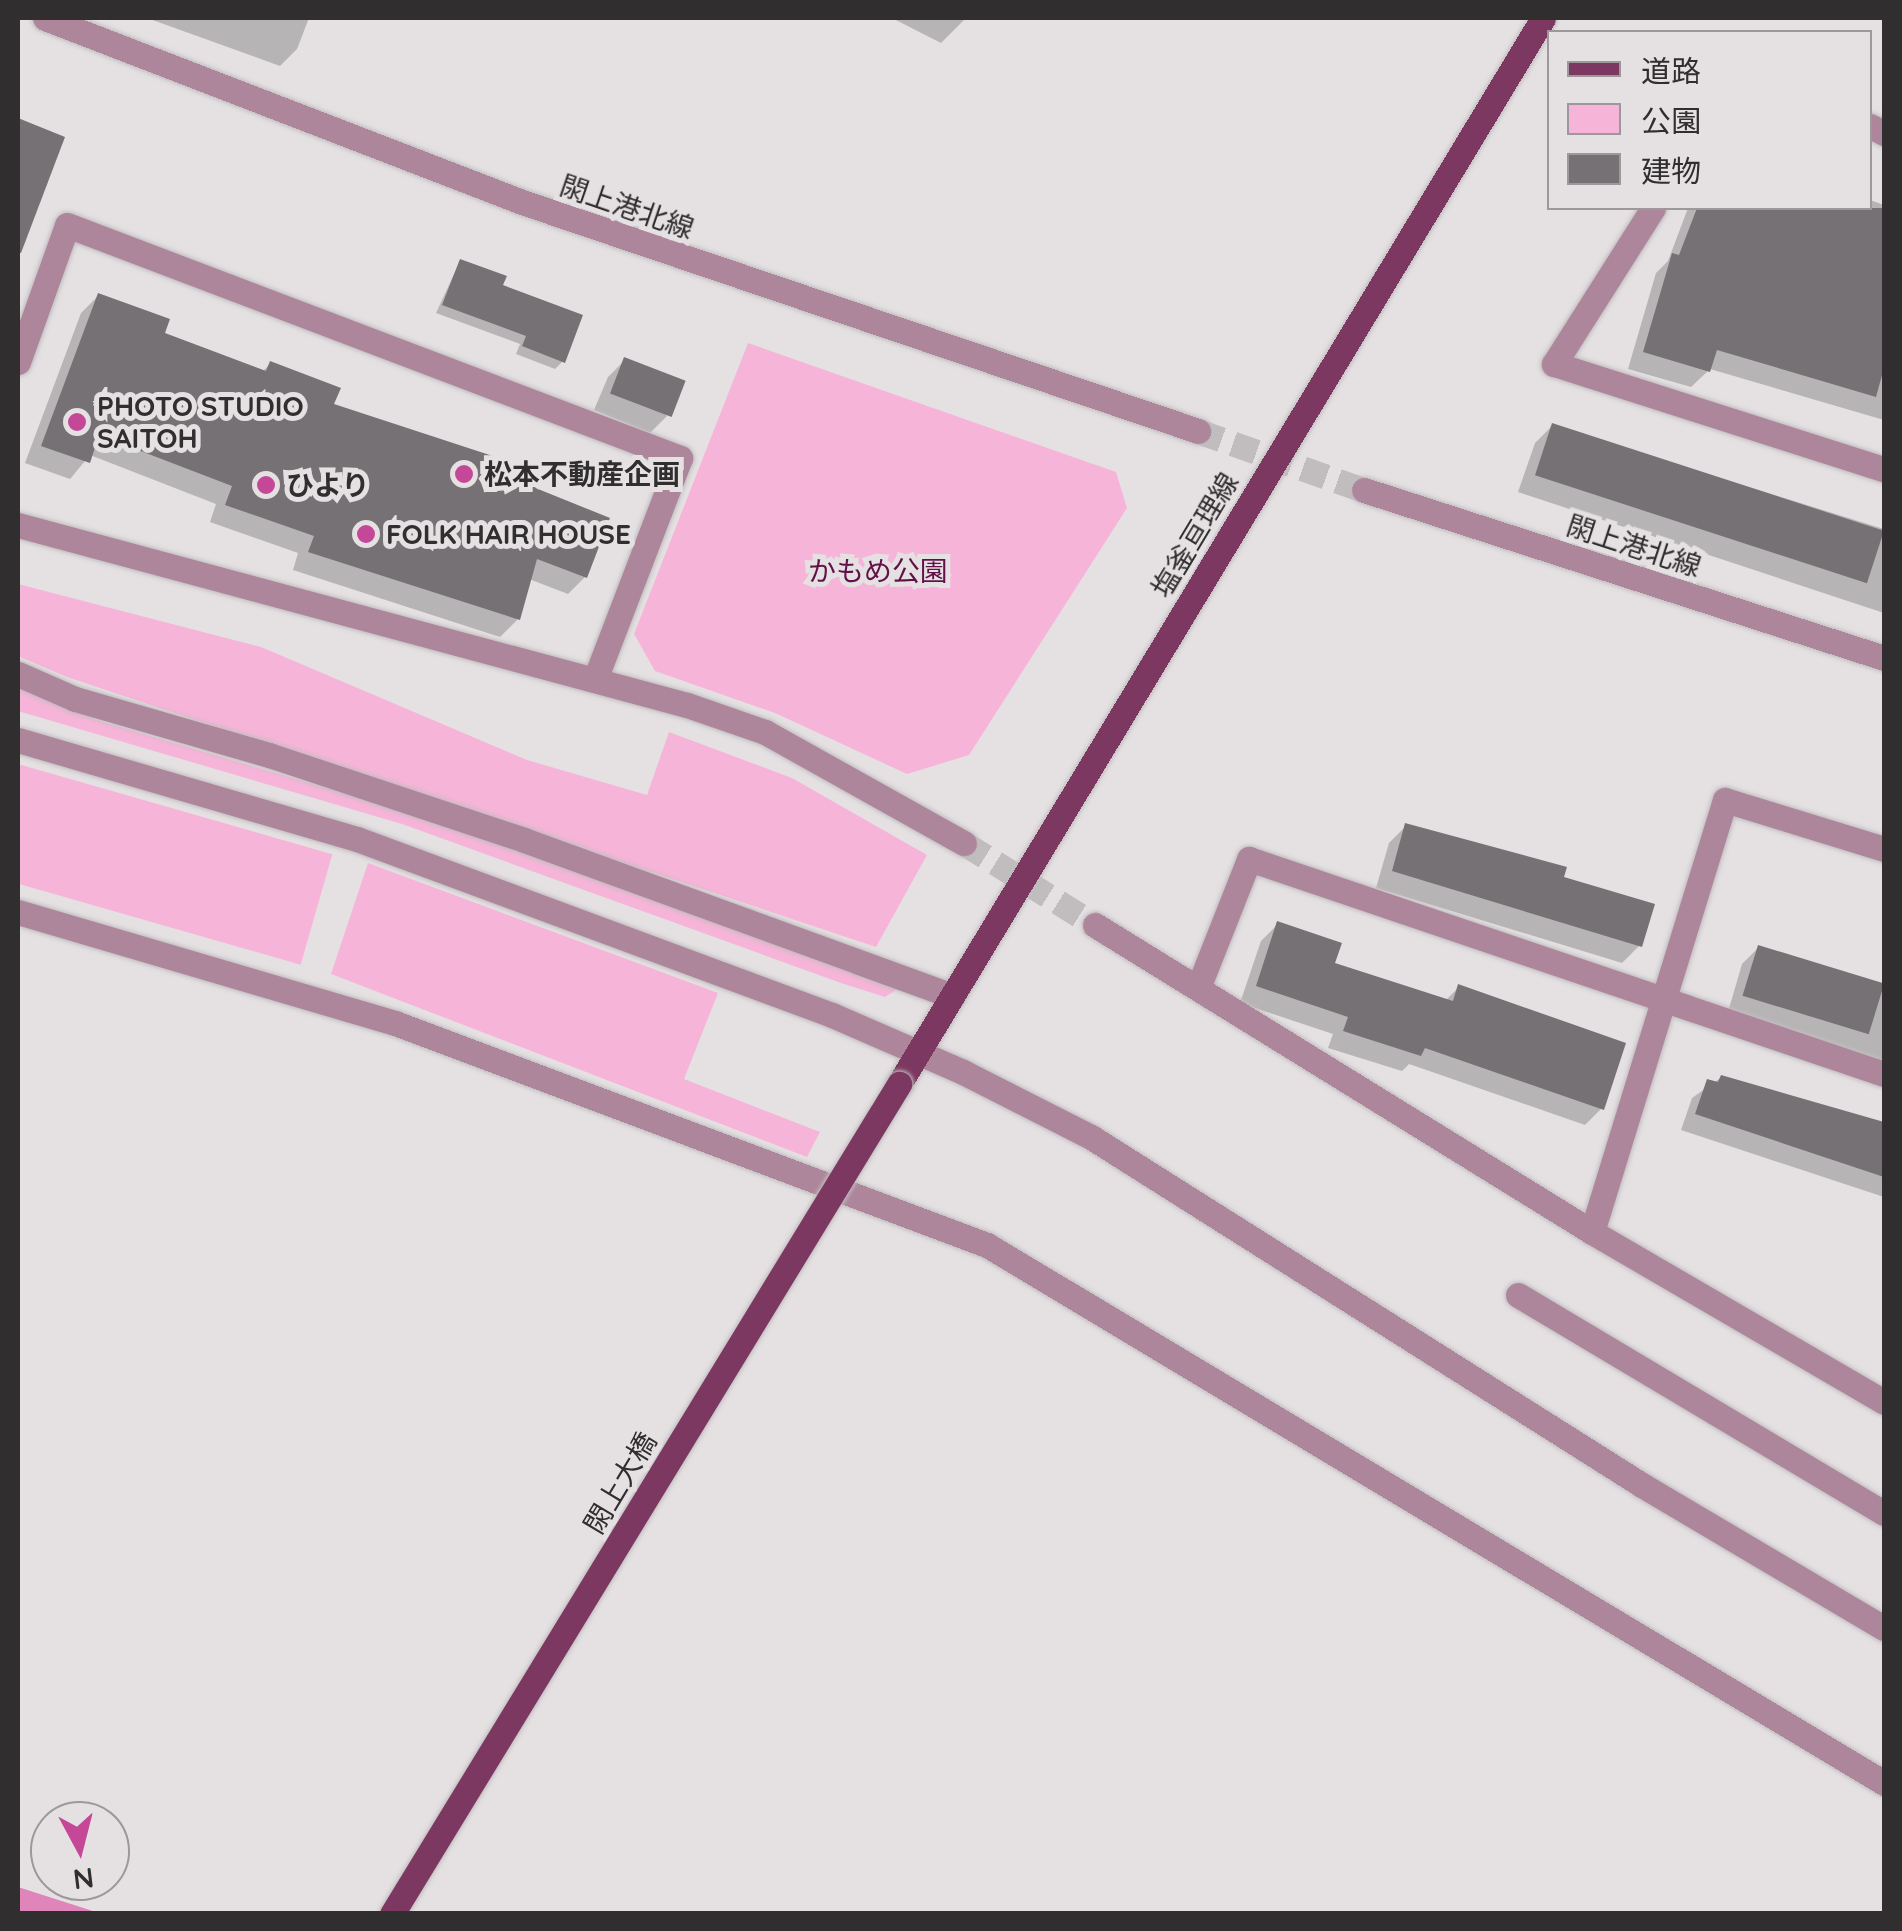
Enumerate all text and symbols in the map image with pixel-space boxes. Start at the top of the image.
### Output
legend [1547,30,1872,210]
text: 道路 [1641,52,1701,90]
text: 公園 [1641,102,1701,140]
text: 建物 [1641,152,1701,190]
street label: 閖上港北線 [555,168,699,246]
place label: PHOTO STUDIO SAITOH [97,389,304,455]
marker: PHOTO STUDIO SAITOH [66,411,88,433]
place label: 松本不動産企画 [484,457,680,491]
marker: 松本不動産企画 [453,463,475,485]
street label: 塩釜亘理線 [1145,466,1245,604]
place label: ひより [286,468,370,502]
marker: ひより [255,474,277,496]
street label: 閖上港北線 [1562,508,1706,584]
place label: FOLK HAIR HOUSE [386,517,631,551]
marker: FOLK HAIR HOUSE [355,523,377,545]
park label: かもめ公園 [808,554,948,588]
street label: 閖上大橋 [577,1426,663,1540]
north arrow [30,1801,130,1901]
text: N [71,1861,96,1898]

